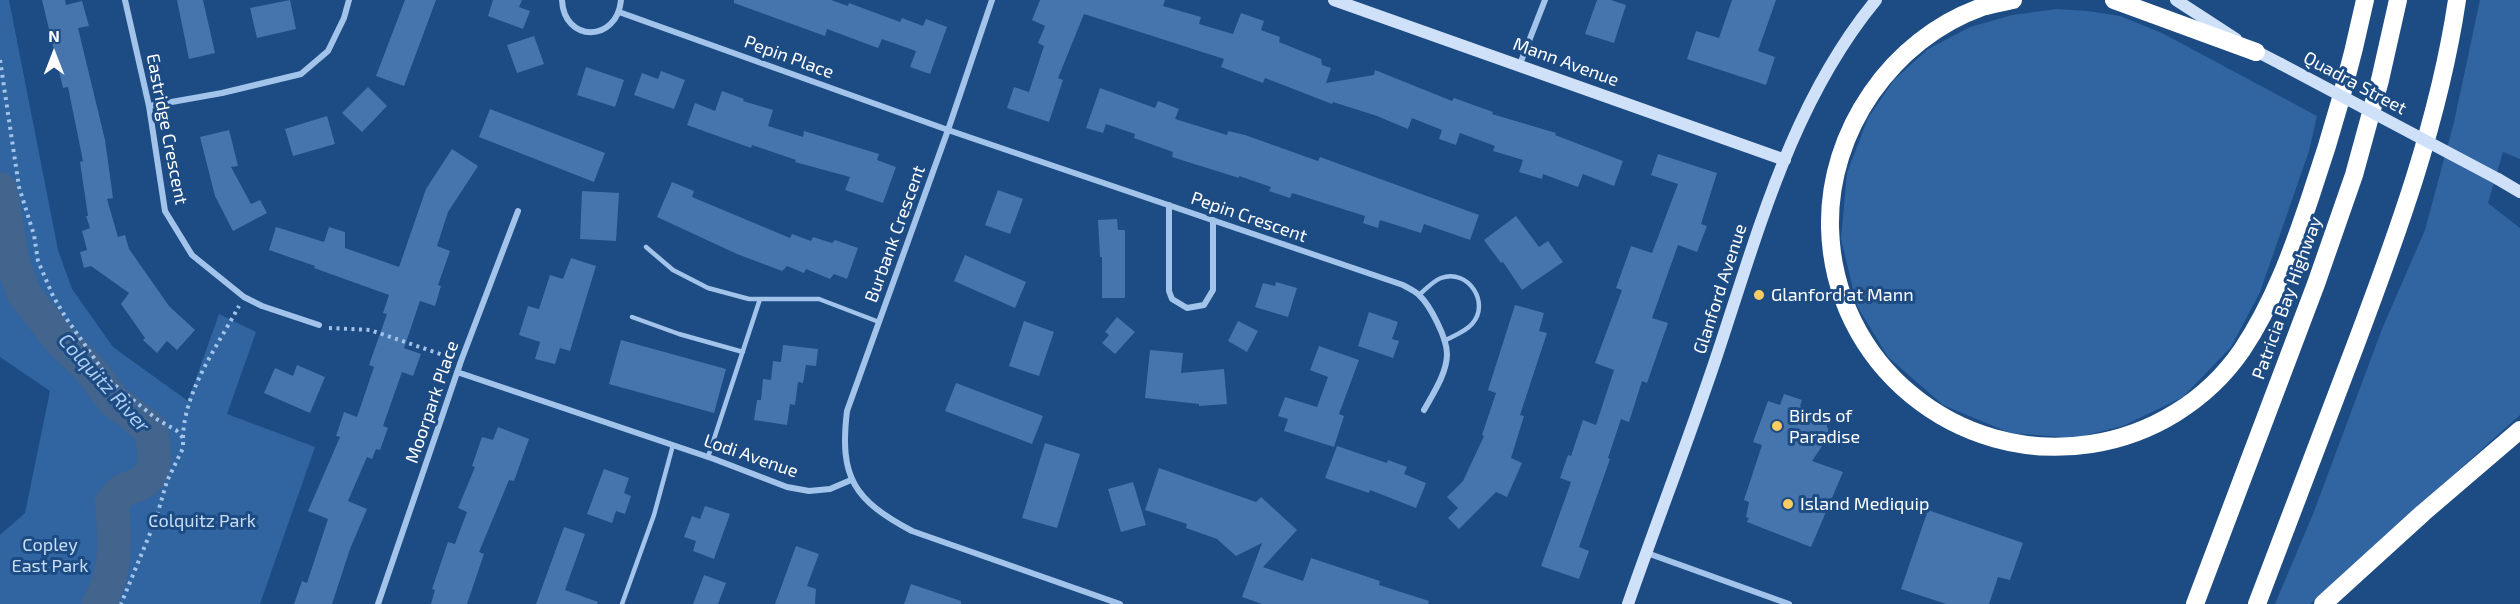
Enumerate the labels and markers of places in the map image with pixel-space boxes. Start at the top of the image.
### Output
place label: Glanford at Mann [1771,284,1914,306]
marker: Glanford at Mann [1752,288,1766,302]
place label: Birds of Paradise [1789,405,1860,448]
marker: Birds of Paradise [1770,419,1784,433]
place label: Island Mediquip [1800,493,1930,515]
marker: Island Mediquip [1781,497,1795,511]

